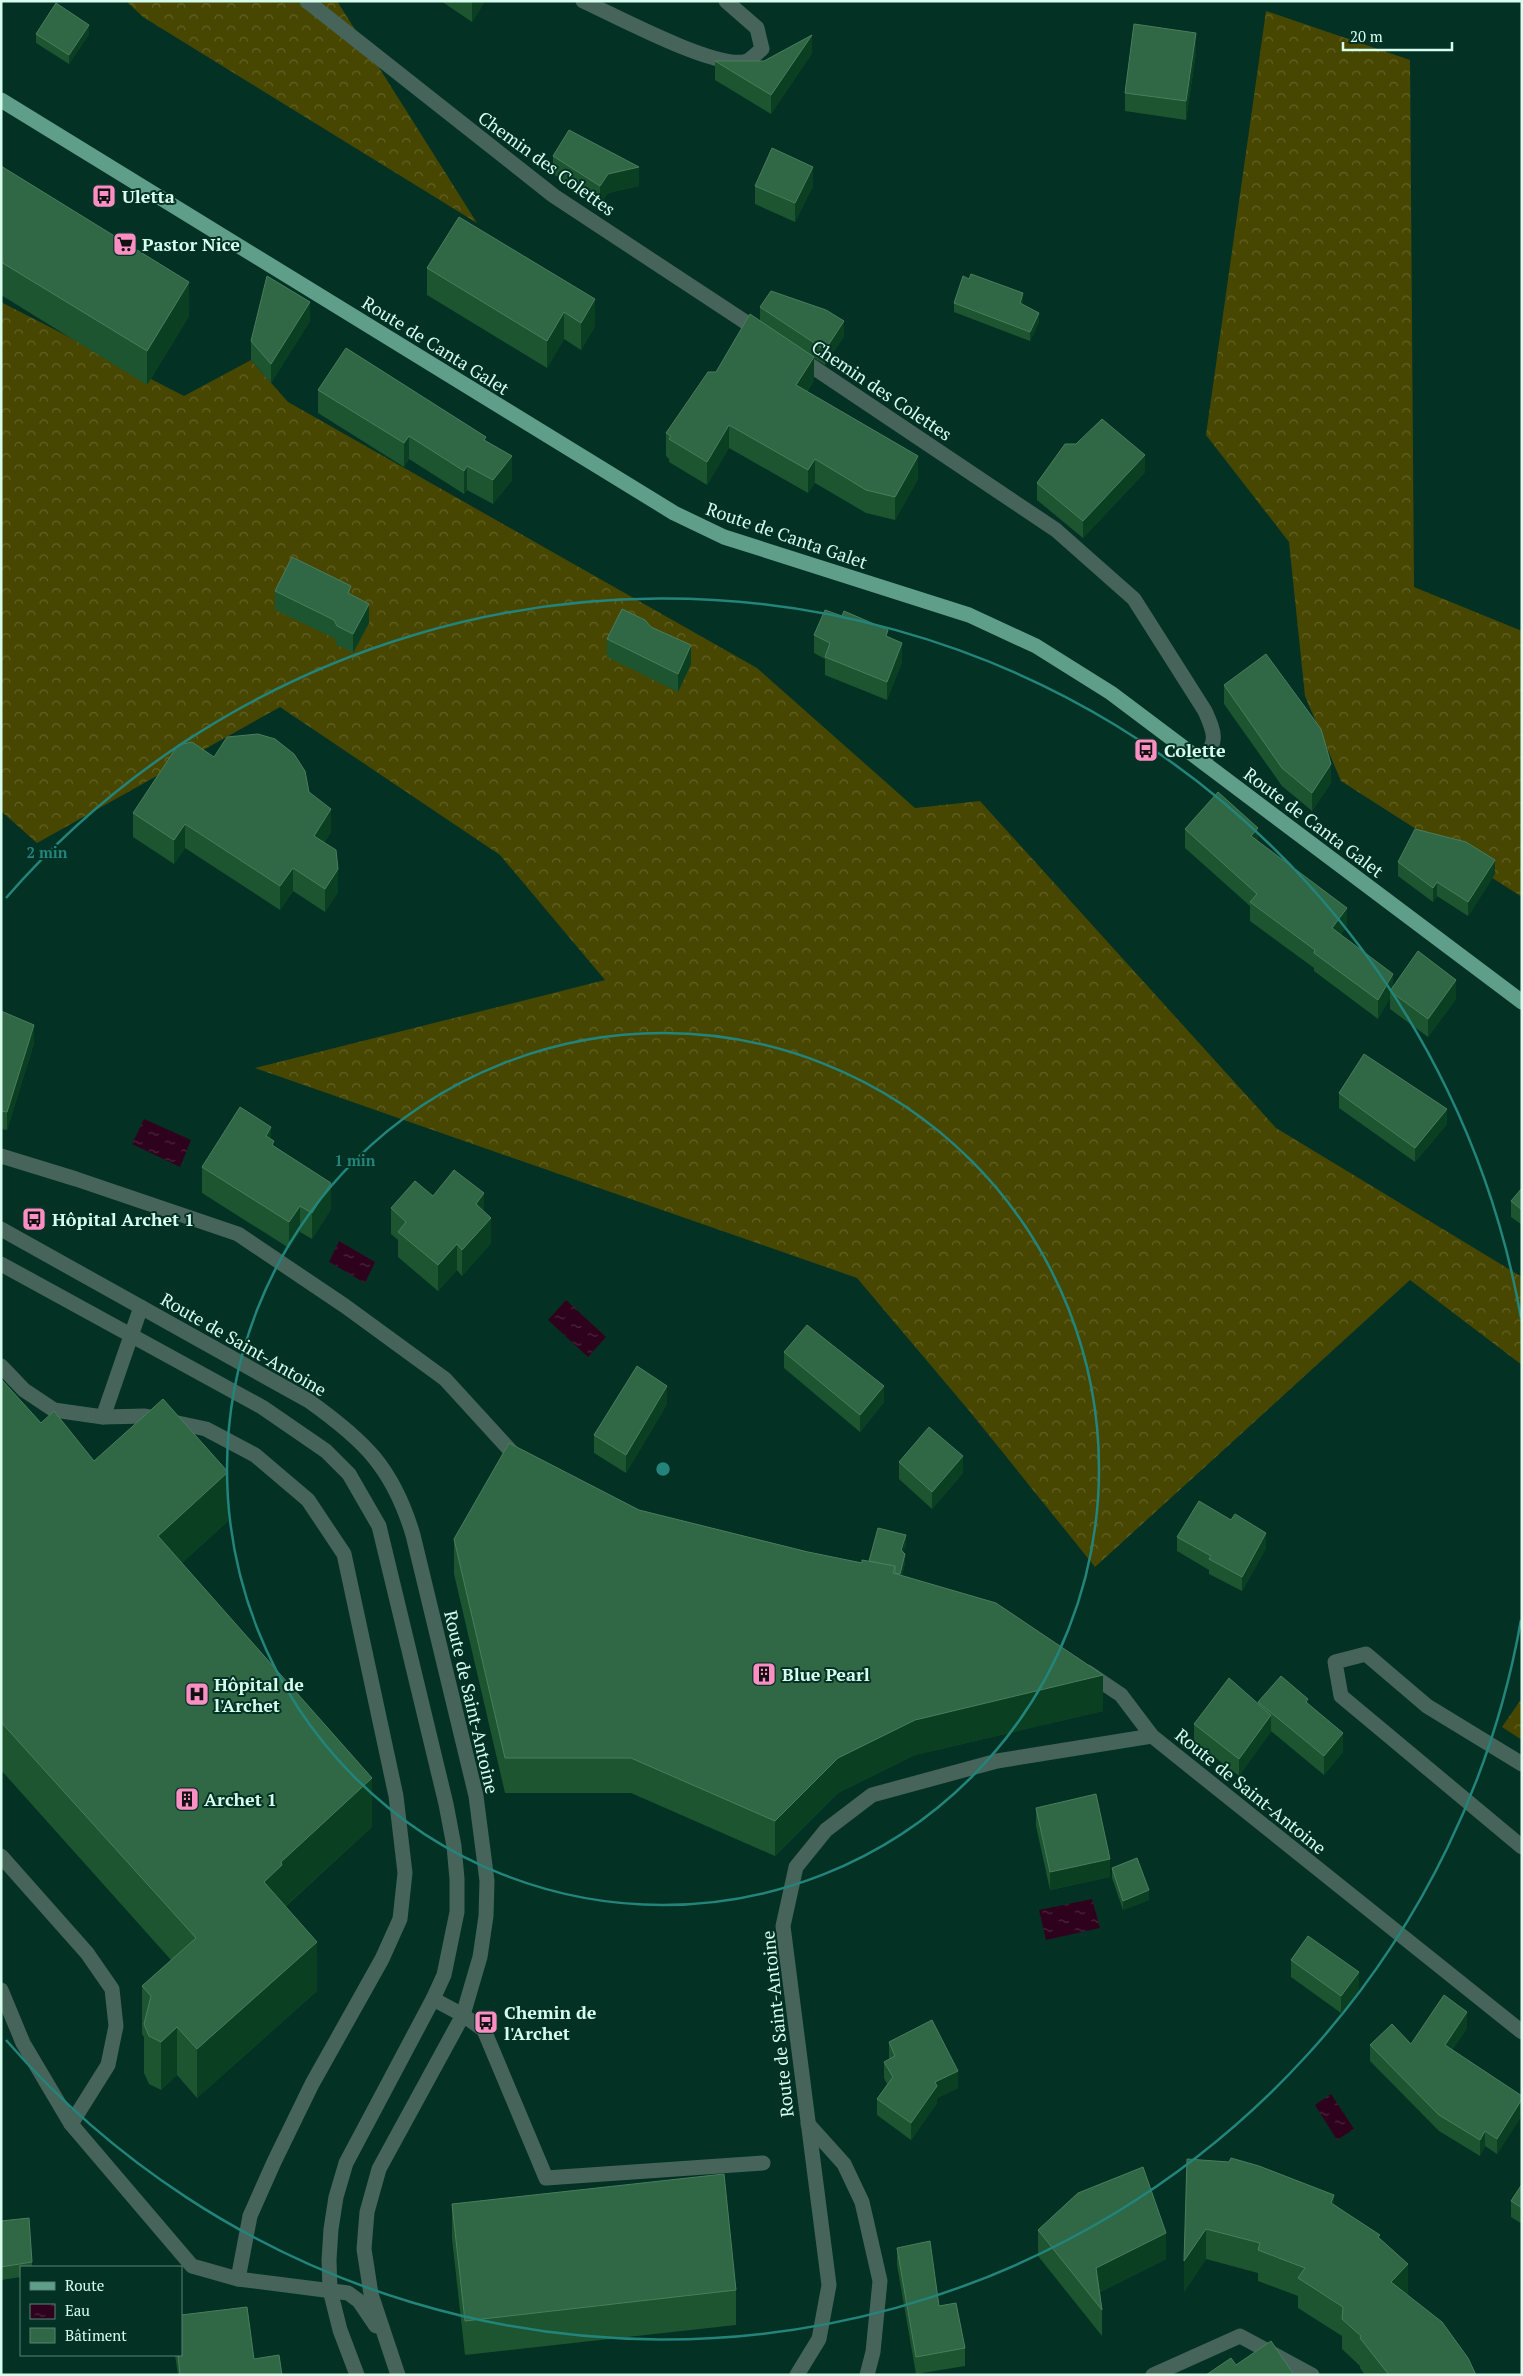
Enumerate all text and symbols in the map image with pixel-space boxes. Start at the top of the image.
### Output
scale bar [1343,20,1452,52]
text: 20 m [1350,26,1383,46]
street label: Chemin des Colettes [474,105,620,221]
bus stop icon: Uletta [91,183,117,209]
place label: Uletta [122,184,175,208]
supermarket icon: Pastor Nice [112,231,138,257]
place label: Pastor Nice [142,232,240,256]
street label: Route de Canta Galet [358,290,514,400]
street label: Chemin des Colettes [807,334,957,446]
street label: Route de Canta Galet [703,496,871,574]
bus stop icon: Colette [1133,737,1159,763]
place label: Colette [1164,738,1226,762]
street label: Route de Canta Galet [1239,762,1389,883]
text: 2 min [26,842,68,862]
text: 1 min [334,1150,376,1170]
bus stop icon: Hôpital Archet 1 [21,1206,47,1232]
place label: Hôpital Archet 1 [52,1207,194,1231]
street label: Route de Saint-Antoine [157,1287,331,1401]
centre of rings [654,1460,672,1478]
street label: Route de Saint-Antoine [439,1608,505,1796]
building icon: Blue Pearl [751,1661,777,1687]
place label: Blue Pearl [782,1662,870,1686]
place label: Hôpital de l'Archet [214,1672,304,1717]
hospital icon: Hôpital de l'Archet [184,1681,210,1707]
street label: Route de Saint-Antoine [1171,1723,1331,1859]
building icon: Archet 1 [174,1786,200,1812]
place label: Archet 1 [204,1787,277,1811]
street label: Route de Saint-Antoine [755,1930,799,2118]
place label: Chemin de l'Archet [504,2000,597,2045]
bus stop icon: Chemin de l'Archet [473,2009,499,2035]
legend [20,2266,182,2356]
text: Route [65,2275,104,2295]
text: Eau [65,2300,90,2320]
text: Bâtiment [65,2325,127,2345]

